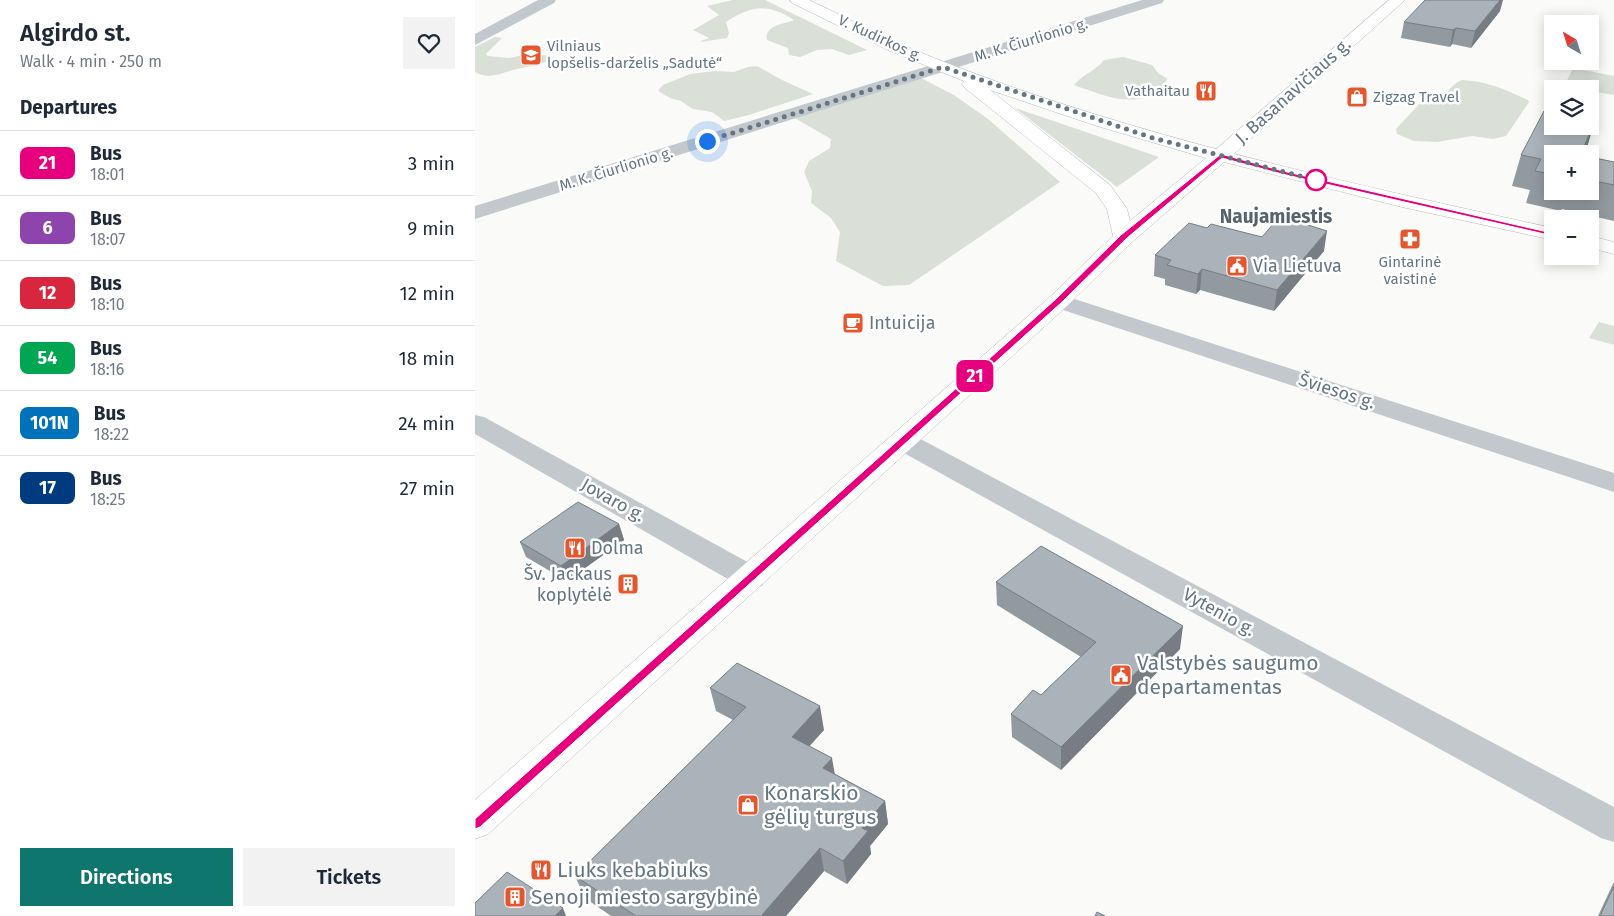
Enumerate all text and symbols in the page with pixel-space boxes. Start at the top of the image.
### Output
street label: V. Kudirkos g. [835,11,925,65]
street label: M. K. Čiurlionio g. [972,14,1090,66]
north arrow [1544,15,1599,70]
map controls [1544,15,1599,265]
button: heart [403,17,455,69]
text: Algirdo st. [20,19,131,47]
street label: J. Basanavičiaus g. [1231,33,1355,149]
place label: Vilniaus lopšelis-darželis „Sadutė“ [547,37,722,72]
school or university icon: Vilniaus lopšelis-darželis „Sadutė“ [519,43,543,67]
text: Walk · 4 min · 250 m [20,52,162,71]
restaurant icon: Vathaitau [1194,79,1218,103]
button: layers [1544,80,1599,135]
place label: Vathaitau [1125,82,1190,100]
shop icon: Zigzag Travel [1345,85,1369,109]
place label: Zigzag Travel [1373,88,1460,106]
text: Departures [20,96,117,119]
your location [695,129,720,154]
text: Bus [90,142,122,165]
street label: M. K. Čiurlionio g. [557,143,675,195]
button: + [1544,145,1599,200]
text: 21 [39,152,56,174]
text: 3 min [408,152,455,175]
text: 18:01 [90,165,125,184]
unlabelled marker [1305,169,1327,191]
district label: Naujamiestis [1220,205,1332,228]
text: Bus [90,207,122,230]
button: − [1544,210,1599,265]
text: 6 [42,217,53,239]
text: 9 min [407,217,455,240]
pharmacy icon: Gintarinė vaistinė [1398,227,1422,251]
text: 18:07 [90,230,125,249]
place label: Gintarinė vaistinė [1379,253,1441,288]
public building icon: Via Lietuva [1225,254,1249,278]
place label: Via Lietuva [1253,255,1342,277]
text: Bus [90,272,122,295]
text: 12 [39,282,56,304]
text: 12 min [400,282,455,305]
text: 18:10 [90,295,125,314]
cafe icon: Intuicija [841,311,865,335]
place label: Intuicija [869,312,935,334]
text: Bus [90,337,122,360]
text: 54 [38,347,57,369]
text: 18 min [398,347,455,370]
text: 18:16 [90,360,124,379]
line badge: 21 [953,360,997,392]
text: 21 [966,365,984,387]
street label: Šviesos g. [1296,368,1378,414]
text: Bus [94,402,126,425]
text: 101N [30,412,69,434]
text: 24 min [398,412,455,435]
text: 18:22 [94,425,129,444]
text: Bus [90,467,122,490]
street label: Jovaro g. [577,473,649,527]
text: 17 [39,477,56,499]
text: 27 min [400,477,455,500]
text: 18:25 [90,490,126,509]
restaurant icon: Dolma [563,536,587,560]
place label: Dolma [591,537,644,559]
place label: Šv. Jackaus koplytėlė [524,563,612,606]
building icon: Šv. Jackaus koplytėlė [616,572,640,596]
street label: Vytenio g. [1179,583,1259,641]
place label: Valstybės saugumo departamentas [1137,650,1319,700]
public building icon: Valstybės saugumo departamentas [1109,663,1133,687]
place label: Konarskio gėlių turgus [764,780,876,830]
shop icon: Konarskio gėlių turgus [736,793,760,817]
button: Directions [20,848,233,906]
button: Tickets [243,848,455,906]
place label: Liuks kebabiuks [557,857,709,883]
restaurant icon: Liuks kebabiuks [529,858,553,882]
place label: Senoji miesto sargybinė [531,884,758,910]
building icon: Senoji miesto sargybinė [503,885,527,909]

